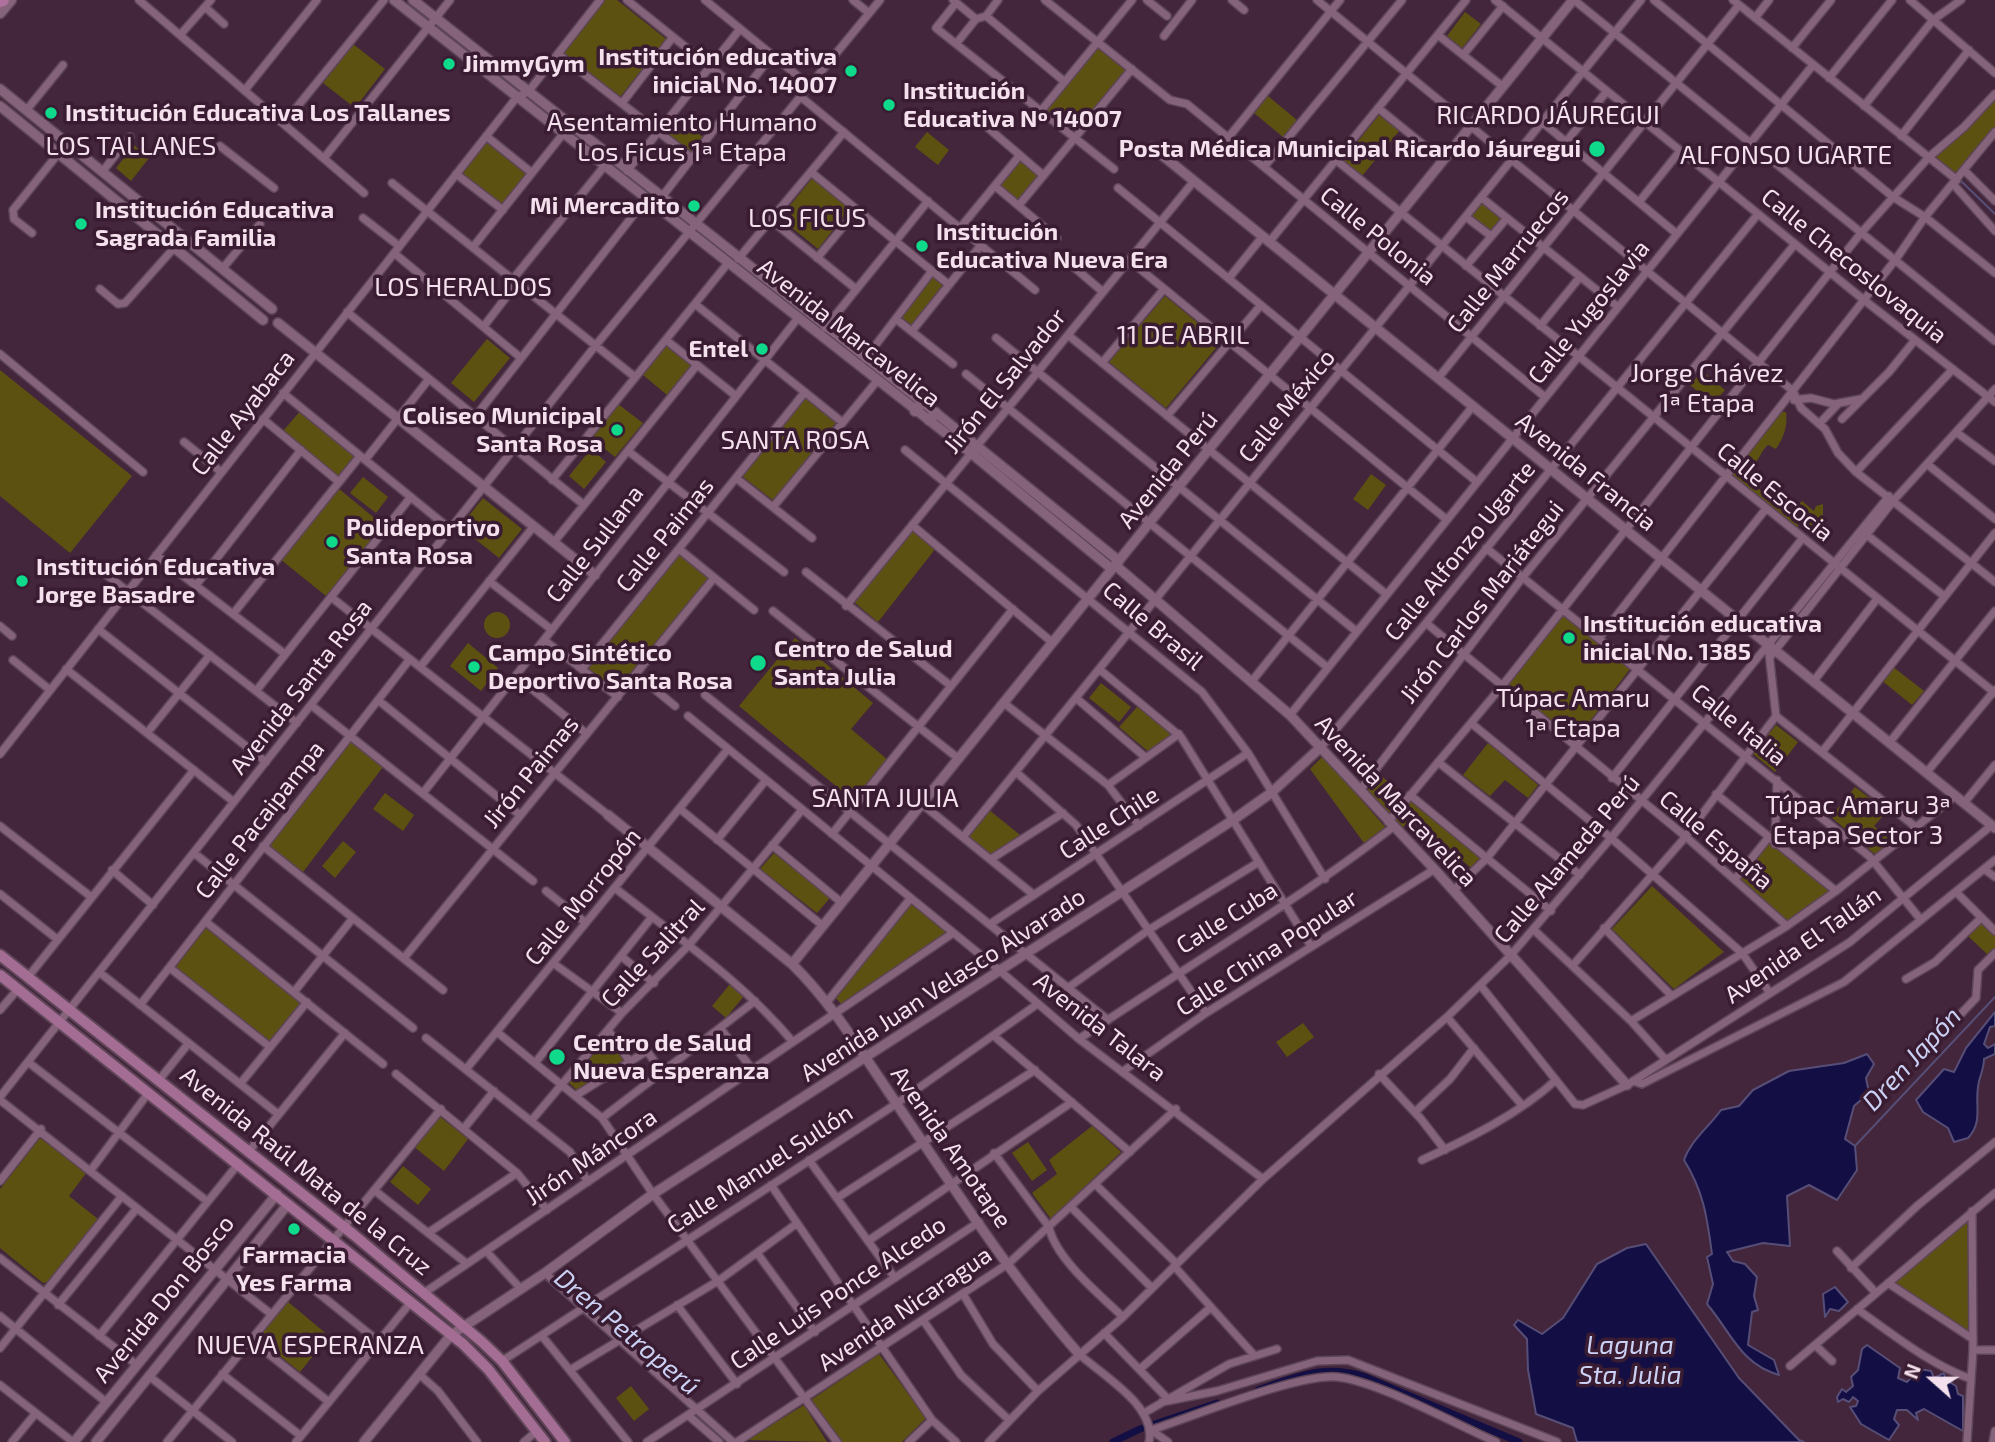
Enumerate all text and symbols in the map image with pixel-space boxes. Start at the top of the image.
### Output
place label: Institución educativa inicial No. 14007 [598,43,837,99]
place label: JimmyGym [463,50,585,78]
marker: JimmyGym [441,56,457,72]
marker: Institución educativa inicial No. 14007 [843,63,859,79]
place label: Institución Educativa Nº 14007 [903,77,1122,133]
marker: Institución Educativa Nº 14007 [881,97,897,113]
place label: Institución Educativa Los Tallanes [65,99,450,127]
district label: RICARDO JÁUREGUI [1422,99,1674,131]
marker: Institución Educativa Los Tallanes [43,105,59,121]
district label: Asentamiento Humano Los Ficus 1ª Etapa [530,106,834,168]
district label: LOS TALLANES [35,130,227,162]
place label: Posta Médica Municipal Ricardo Jáuregui [1119,135,1581,163]
marker: Posta Médica Municipal Ricardo Jáuregui [1587,139,1607,159]
district label: ALFONSO UGARTE [1668,139,1904,171]
street label: Calle Polonia [1314,180,1442,292]
street label: Calle Checoslovaquia [1756,182,1952,350]
street label: Calle Marruecos [1441,183,1575,339]
place label: Mi Mercadito [530,192,680,220]
place label: Institución Educativa Sagrada Familia [95,196,334,252]
marker: Mi Mercadito [686,198,702,214]
district label: LOS FICUS [740,202,874,234]
marker: Institución Educativa Sagrada Familia [73,216,89,232]
place label: Institución Educativa Nueva Era [936,218,1168,274]
street label: Calle Yugoslavia [1522,234,1656,390]
marker: Institución Educativa Nueva Era [914,238,930,254]
street label: Avenida Marcavelica [752,253,946,413]
district label: LOS HERALDOS [364,271,562,303]
street label: Jirón El Salvador [938,303,1072,459]
district label: 11 DE ABRIL [1107,319,1259,351]
place label: Entel [688,335,748,363]
marker: Entel [754,341,770,357]
street label: Calle México [1233,344,1341,468]
street label: Calle Ayabaca [185,345,301,481]
district label: Jorge Chávez 1ª Etapa [1620,357,1794,418]
place label: Coliseo Municipal Santa Rosa [403,402,603,458]
street label: Avenida Perú [1112,406,1224,534]
street label: Avenida Francia [1510,407,1662,537]
marker: Coliseo Municipal Santa Rosa [609,422,625,438]
district label: SANTA ROSA [712,424,878,456]
street label: Calle Escocia [1711,436,1839,548]
street label: Calle Alfonzo Ugarte [1379,455,1541,647]
street label: Calle Paimas [610,472,720,598]
street label: Calle Sullana [540,480,650,608]
street label: Jirón Carlos Mariátegui [1394,495,1570,709]
place label: Polideportivo Santa Rosa [346,514,500,570]
marker: Polideportivo Santa Rosa [324,534,340,550]
place label: Institución Educativa Jorge Basadre [36,553,275,609]
marker: Institución Educativa Jorge Basadre [14,573,30,589]
street label: Calle Brasil [1097,576,1209,676]
street label: Avenida Santa Rosa [224,594,378,780]
place label: Institución educativa inicial No. 1385 [1583,610,1822,666]
marker: Institución educativa inicial No. 1385 [1561,630,1577,646]
place label: Centro de Salud Santa Julia [774,635,953,691]
place label: Campo Sintético Deportivo Santa Rosa [488,639,733,695]
marker: Centro de Salud Santa Julia [748,653,768,673]
marker: Campo Sintético Deportivo Santa Rosa [466,659,482,675]
street label: Calle Italia [1686,678,1792,772]
district label: Túpac Amaru 1ª Etapa [1486,682,1660,744]
street label: Avenida Marcavelica [1309,709,1483,893]
street label: Jirón Paimas [477,710,585,834]
street label: Calle Pacaipampa [189,735,331,905]
street label: Calle Alameda Perú [1488,769,1646,949]
street label: Calle Chile [1054,780,1164,866]
district label: SANTA JULIA [802,782,968,814]
street label: Calle España [1653,784,1779,896]
district label: Túpac Amaru 3ª Etapa Sector 3 [1760,789,1956,850]
street label: Calle Morropón [519,823,647,971]
street label: Calle Cuba [1171,876,1283,960]
street label: Avenida El Tallán [1719,880,1887,1010]
street label: Avenida Juan Velasco Alvarado [795,882,1091,1088]
street label: Calle China Popular [1171,884,1363,1022]
street label: Calle Salitral [595,893,711,1013]
street label: Avenida Talara [1028,966,1172,1088]
water label: Dren Japón [1856,1001,1968,1117]
place label: Centro de Salud Nueva Esperanza [573,1029,769,1085]
marker: Centro de Salud Nueva Esperanza [547,1047,567,1067]
street label: Avenida Raúl Mata de la Cruz [175,1061,437,1281]
street label: Avenida Amotape [884,1061,1018,1233]
street label: Calle Manuel Sullón [662,1098,858,1240]
street label: Jirón Máncora [520,1102,662,1212]
street label: Avenida Don Bosco [88,1210,240,1388]
street label: Calle Luis Ponce Alcedo [725,1210,951,1376]
marker: Farmacia Yes Farma [286,1221,302,1237]
street label: Avenida Nicaragua [813,1240,997,1378]
place label: Farmacia Yes Farma [236,1241,352,1297]
water label: Dren Petroperú [548,1262,706,1402]
district label: NUEVA ESPERANZA [183,1329,437,1361]
water label: Laguna Sta. Julia [1578,1329,1682,1390]
north arrow [1897,1344,1967,1414]
text: N [1899,1361,1925,1382]

